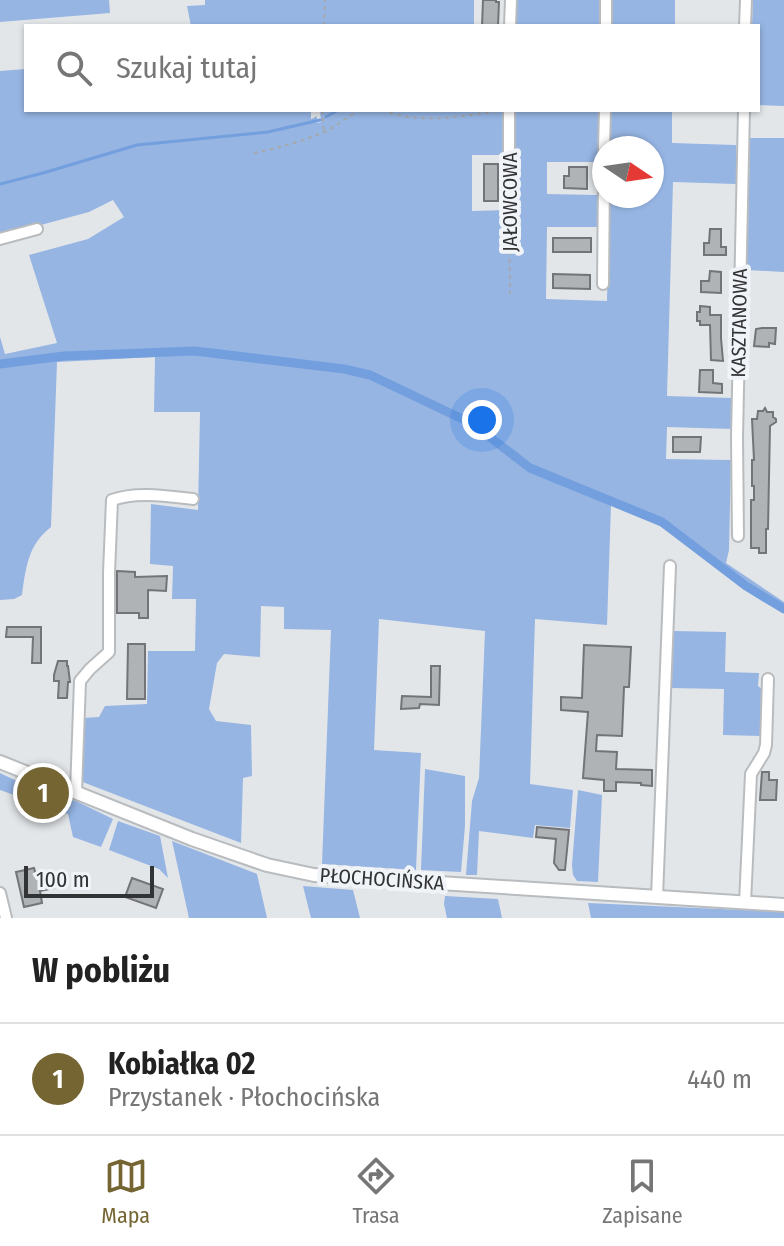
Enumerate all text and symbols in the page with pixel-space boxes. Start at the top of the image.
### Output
search box [24,24,760,112]
icon: search [52,46,96,90]
text: Szukaj tutaj [116,50,257,86]
north arrow [592,136,664,208]
street label: JAŁOWCOWA [498,152,522,252]
street label: KASZTANOWA [726,268,752,378]
your location [462,400,502,440]
pin: 1 [17,763,69,823]
scale bar [24,862,154,898]
street label: PŁOCHOCIŃSKA [319,863,446,895]
text: 100 m [36,866,90,893]
text: W pobliżu [32,950,170,991]
text: Kobiałka 02 [108,1046,256,1082]
text: 1 [53,1064,64,1095]
text: 440 m [687,1064,752,1095]
text: Przystanek · Płochocińska [108,1082,380,1113]
tab: Mapa [101,1154,150,1229]
tab: Trasa [352,1154,400,1229]
tab: Zapisane [602,1154,683,1229]

